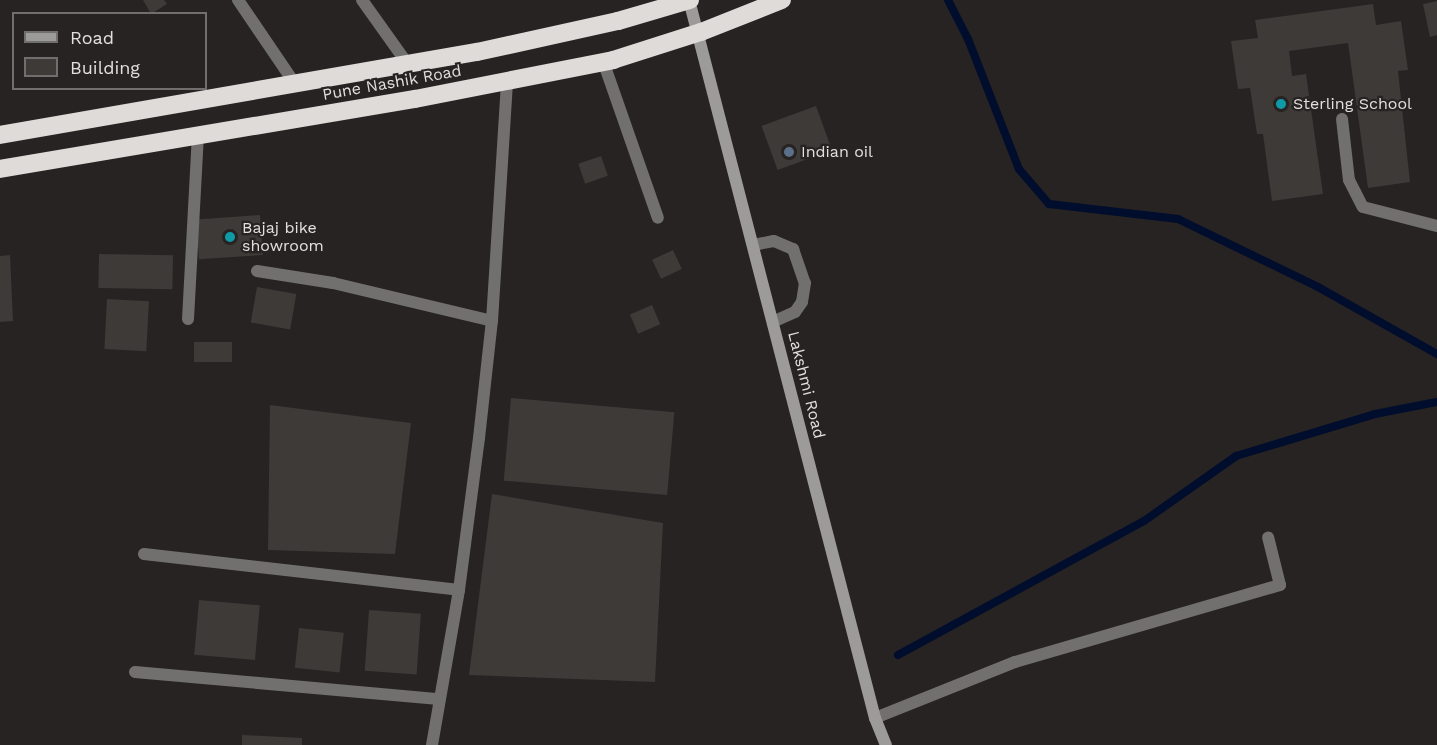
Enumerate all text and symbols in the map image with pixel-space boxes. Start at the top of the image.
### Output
legend [12,12,207,90]
text: Road [70,27,114,48]
text: Building [70,57,140,78]
street label: Pune Nashik Road [321,61,463,105]
place label: Sterling School [1293,94,1412,114]
marker: Sterling School [1274,97,1288,111]
place label: Indian oil [801,142,873,162]
marker: Indian oil [782,145,796,159]
place label: Bajaj bike showroom [242,218,324,256]
marker: Bajaj bike showroom [223,230,237,244]
street label: Lakshmi Road [783,329,829,441]

